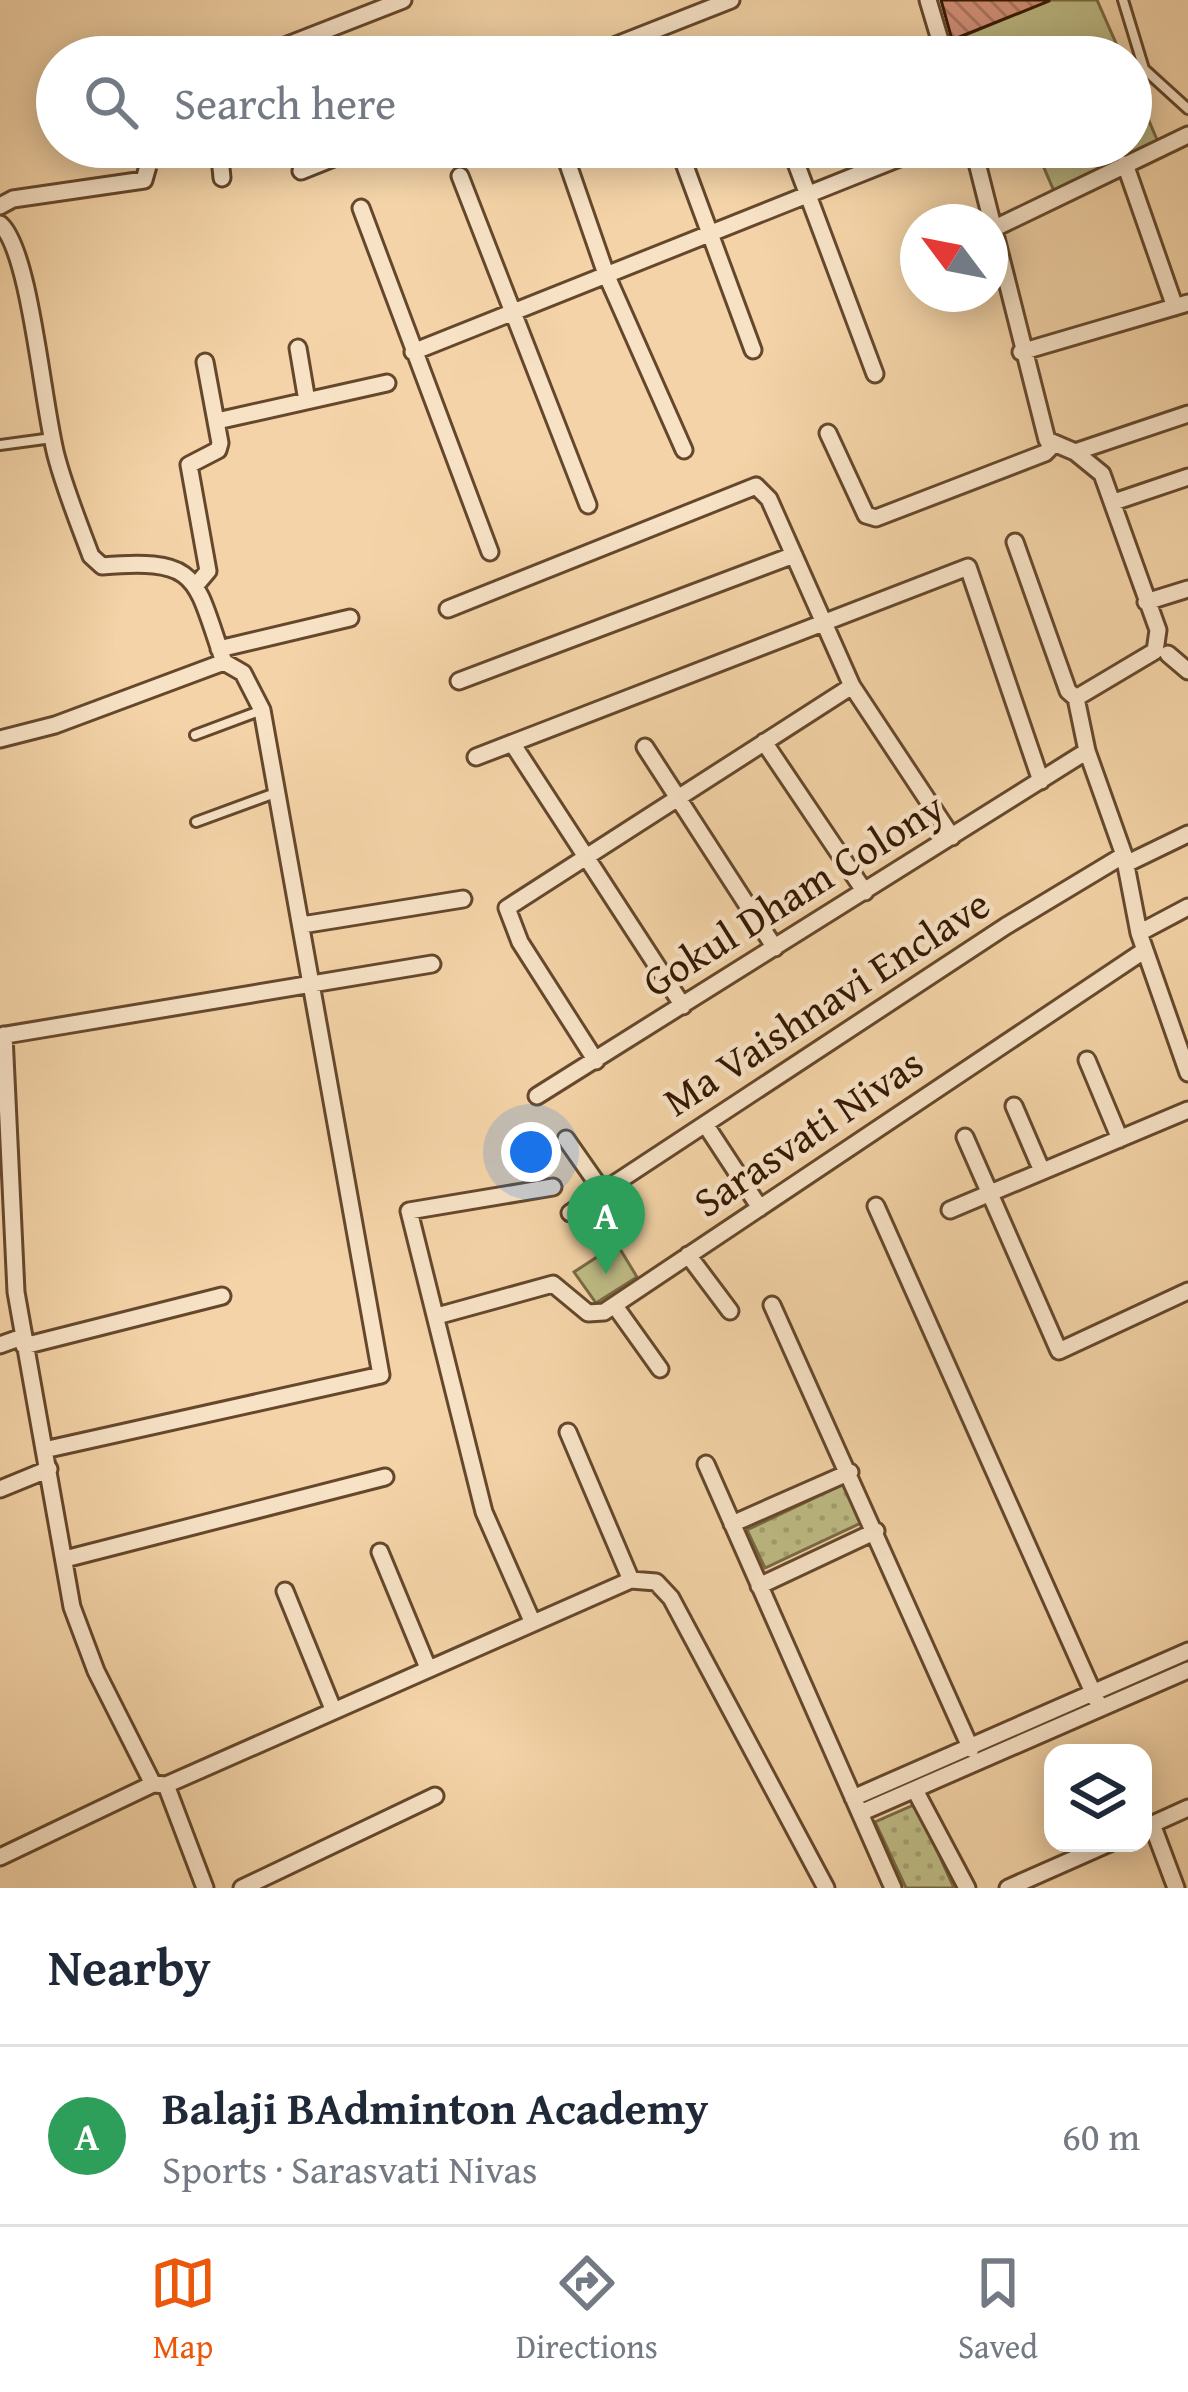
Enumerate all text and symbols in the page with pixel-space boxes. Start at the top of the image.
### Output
search box [36,36,1152,168]
icon: search [78,69,144,135]
text: Search here [174,70,396,135]
north arrow [900,204,1008,312]
street label: Gokul Dham Colony [630,776,956,1011]
street label: Ma Vaishnavi Enclave [650,873,1001,1130]
street label: Sarasvati Nivas [681,1032,935,1231]
your location [501,1122,561,1182]
pin: A [567,1175,645,1274]
map controls [1044,1744,1152,1852]
button: layers [1044,1744,1152,1852]
text: Nearby [48,1929,211,2004]
text: Balaji BAdminton Academy [162,2075,708,2140]
text: A [75,2107,99,2164]
text: 60 m [1062,2107,1140,2164]
text: Sports · Sarasvati Nivas [162,2140,537,2197]
tab: Map [150,2250,216,2370]
tab: Directions [516,2250,658,2370]
tab: Saved [958,2250,1038,2370]

